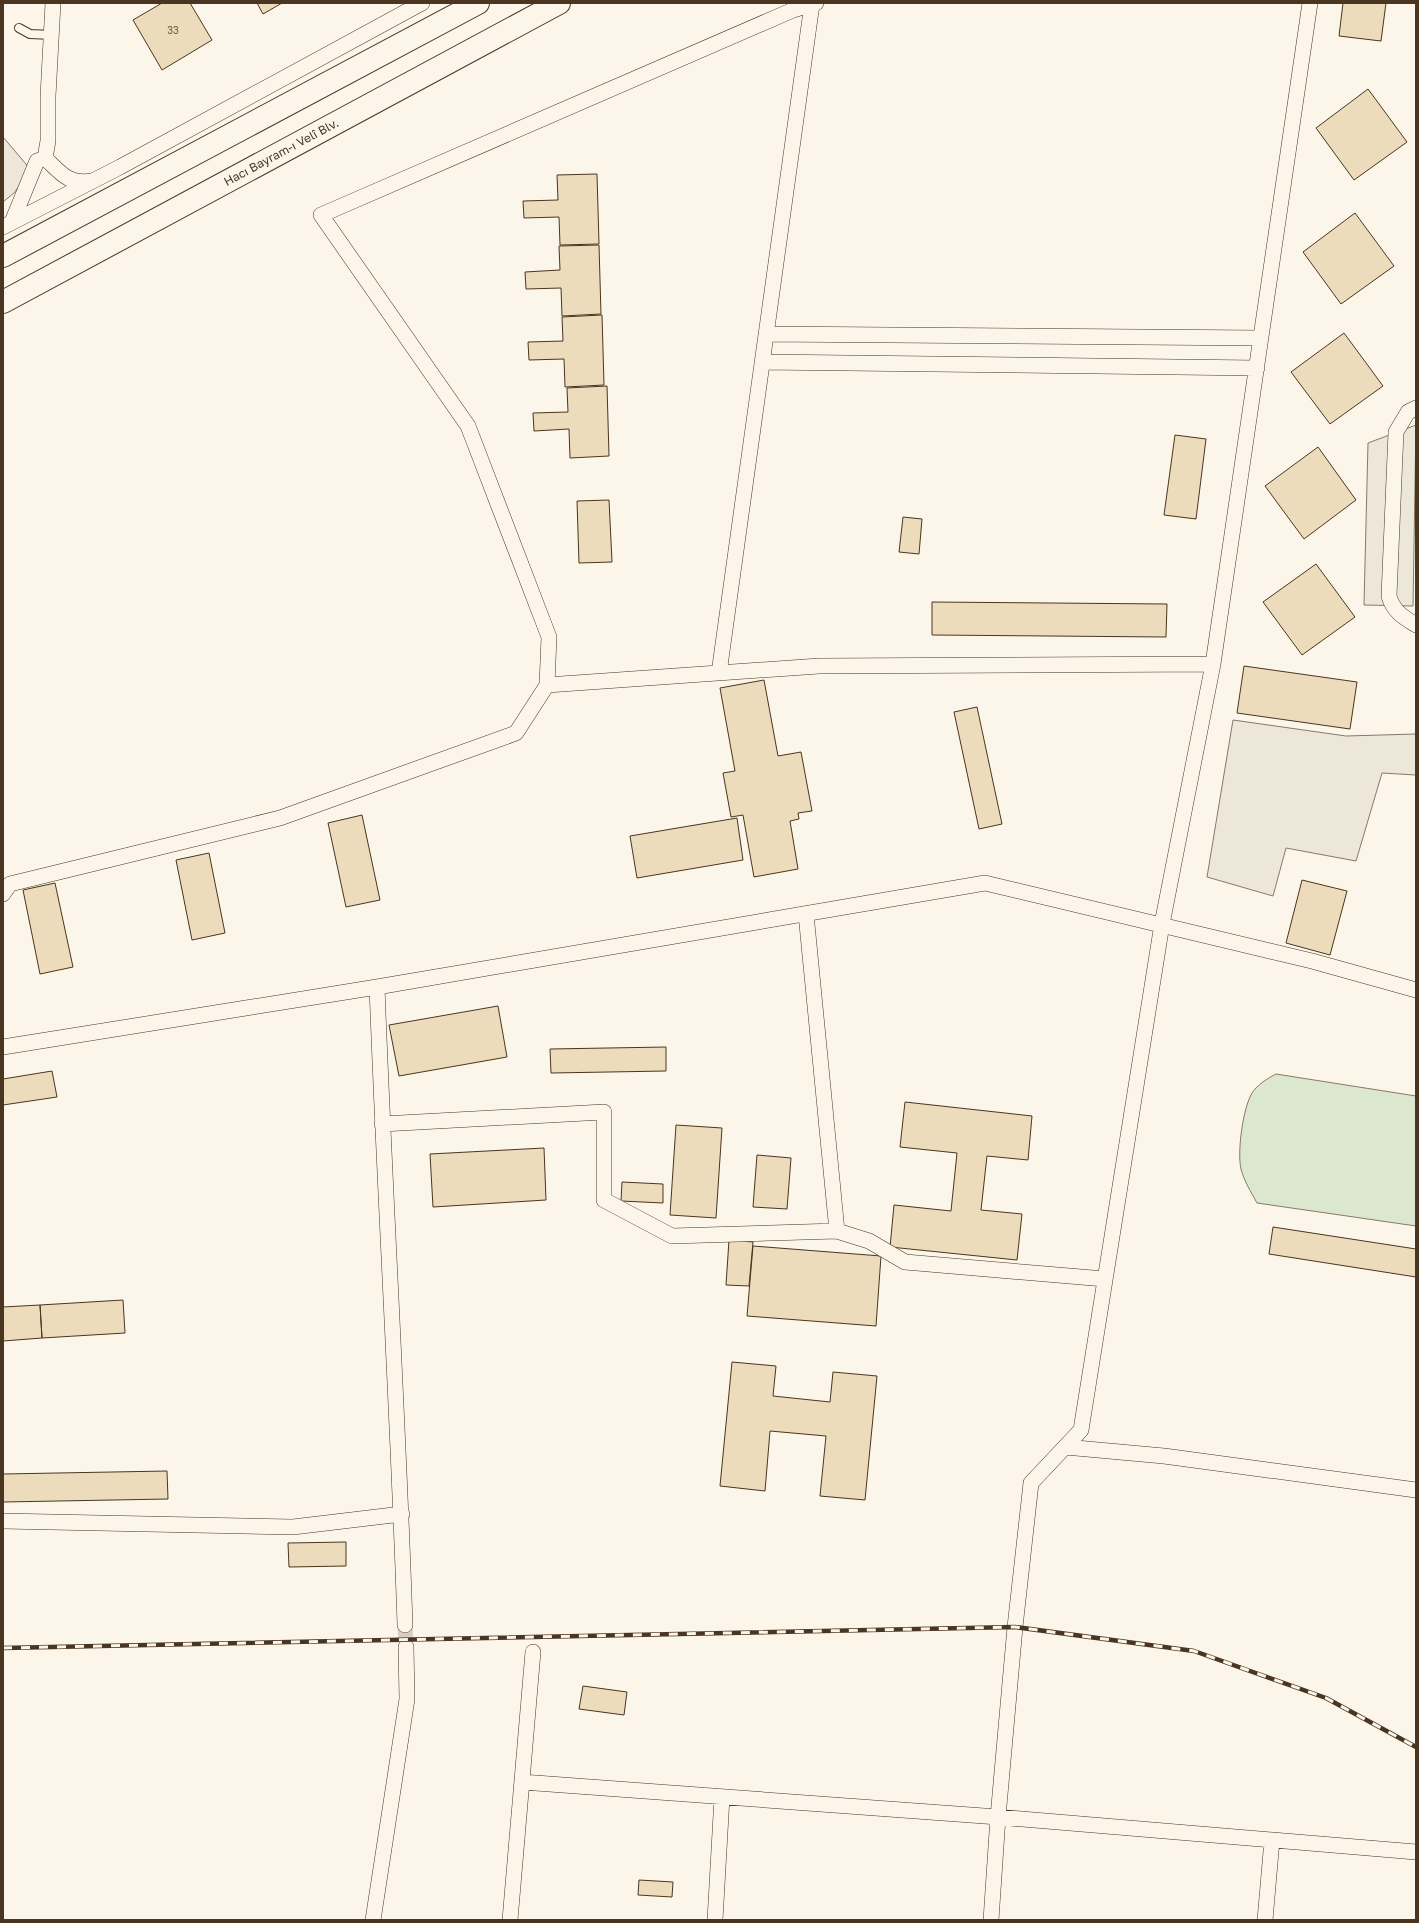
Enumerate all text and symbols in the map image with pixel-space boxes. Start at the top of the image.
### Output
house number: 33 [167,24,179,36]
street label: Hacı Bayram-ı Velî Blv. [221,115,341,189]

